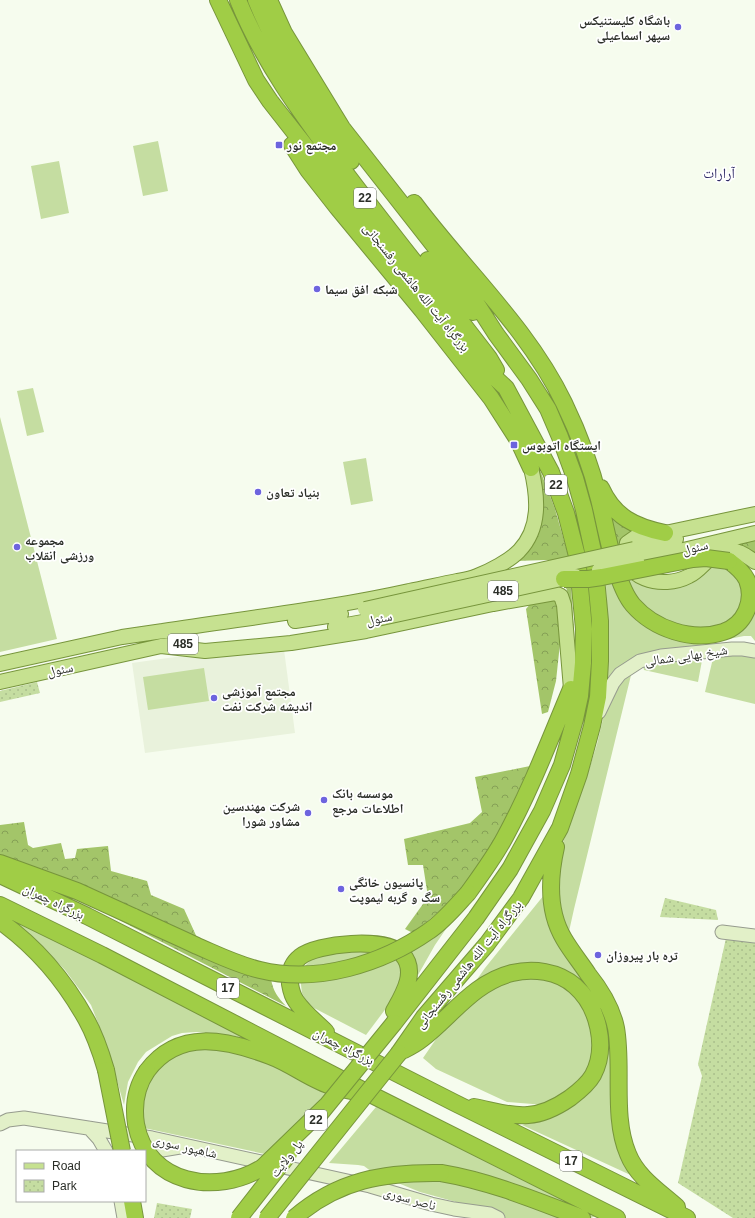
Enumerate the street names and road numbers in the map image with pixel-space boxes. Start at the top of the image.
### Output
road number: 22 [354,188,376,208]
street label: بزرگراه آیت الله هاشمی رفسنجانی [359,220,473,355]
road number: 22 [545,475,567,495]
street label: سئول [681,537,710,559]
road number: 485 [488,581,518,601]
street label: سئول [365,608,394,630]
road number: 485 [168,634,198,654]
street label: شیخ بهایی شمالی [644,642,729,671]
street label: سئول [46,659,75,681]
street label: بزرگراه چمران [20,881,87,923]
street label: بزرگراه آیت الله هاشمی رفسنجانی [412,897,526,1032]
road number: 17 [217,978,239,998]
street label: بزرگراه چمران [310,1025,377,1069]
road number: 22 [305,1110,327,1130]
street label: شاهپور سوری [151,1132,219,1162]
street label: پل ولایت [267,1136,307,1181]
road number: 17 [560,1151,582,1171]
street label: ناصر سوری [382,1184,438,1214]

